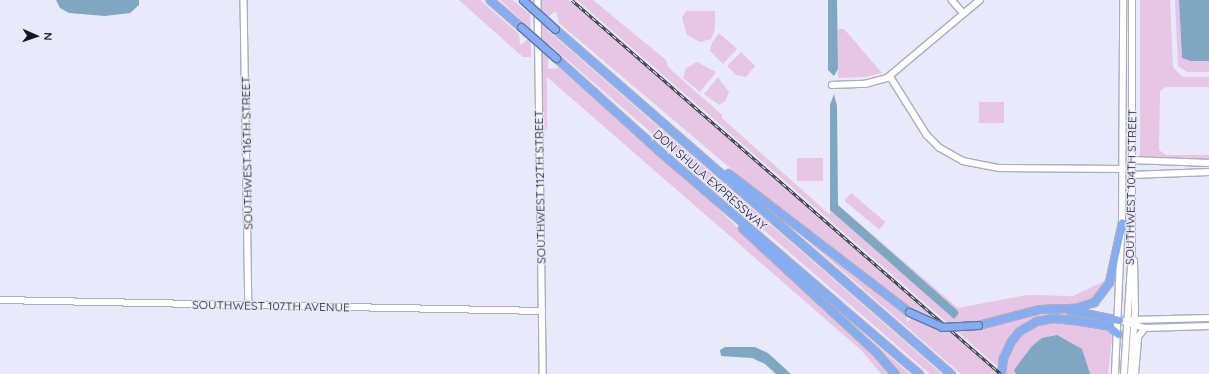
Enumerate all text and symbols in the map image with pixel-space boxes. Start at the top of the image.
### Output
north arrow [16,16,56,56]
text: N [41,32,55,41]
street label: SOUTHWEST 116TH STREET [238,76,256,230]
street label: SOUTHWEST 104TH STREET [1122,109,1140,265]
street label: SOUTHWEST 112TH STREET [531,110,549,264]
street label: DON SHULA EXPRESSWAY [650,127,770,233]
street label: SOUTHWEST 107TH AVENUE [192,297,350,315]

